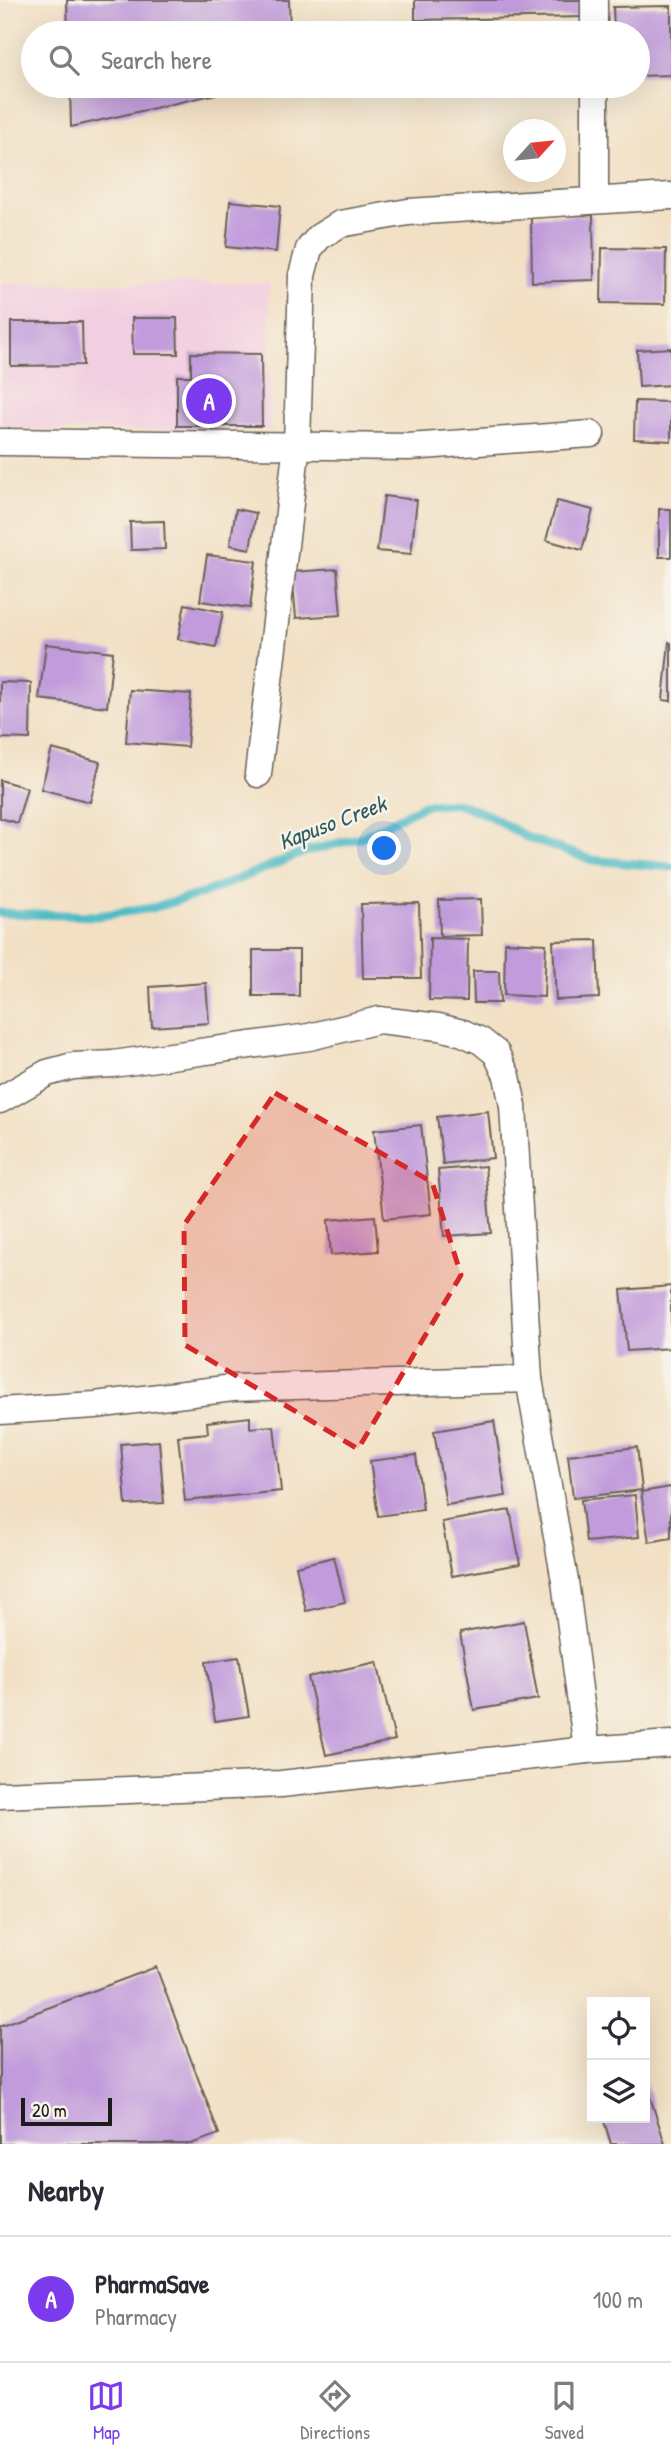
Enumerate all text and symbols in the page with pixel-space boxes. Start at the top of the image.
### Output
search box [21,21,650,98]
icon: search [45,41,83,79]
text: Search here [101,42,212,77]
north arrow [503,119,566,182]
pin: A [186,375,232,427]
water label: Kapuso Creek [274,786,393,858]
your location [367,831,401,865]
map controls [587,1997,650,2123]
button: locate [587,1997,650,2060]
button: layers [587,2060,650,2123]
scale bar [21,2095,112,2127]
text: 20 m [32,2097,67,2123]
text: Nearby [28,2170,104,2210]
text: PharmaSave [95,2266,209,2301]
text: A [45,2284,57,2315]
text: 100 m [593,2284,643,2315]
text: Pharmacy [95,2301,177,2332]
tab: Map [87,2377,125,2445]
tab: Directions [300,2377,370,2445]
tab: Saved [545,2377,584,2445]

